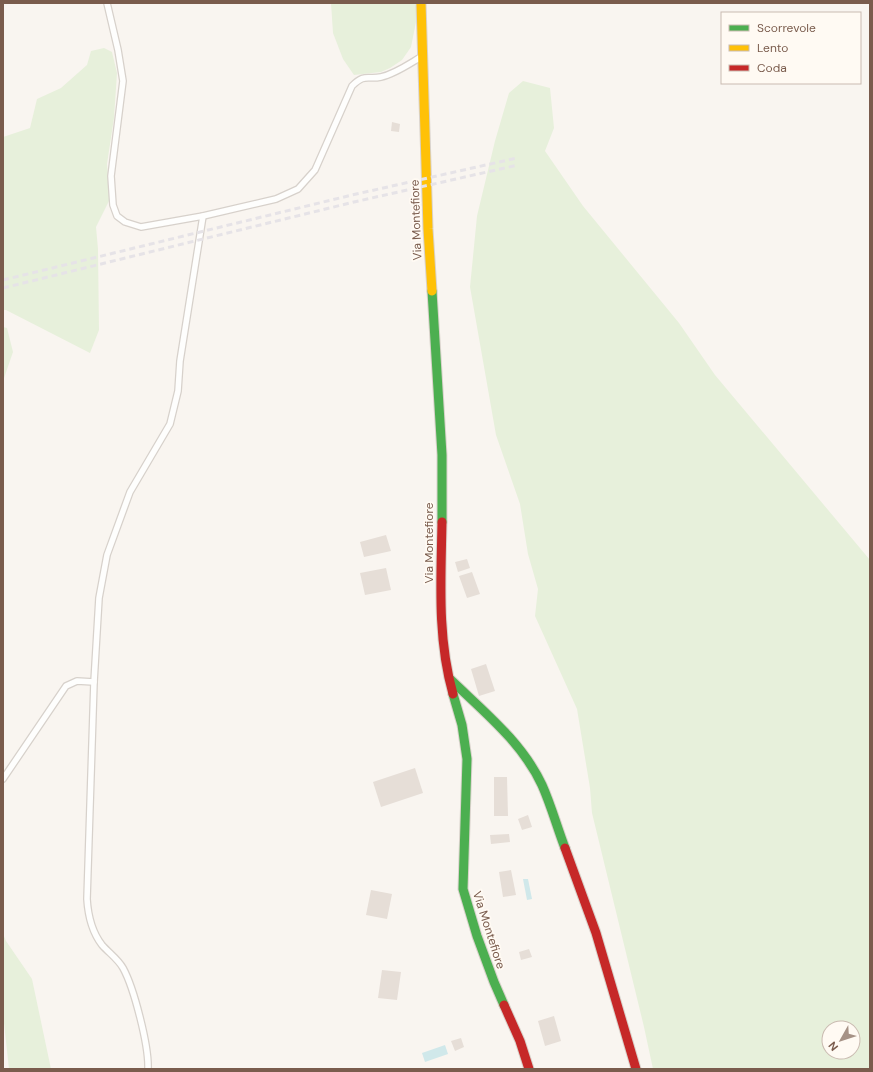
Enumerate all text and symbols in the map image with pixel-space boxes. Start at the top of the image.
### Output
legend [721,12,861,84]
text: Scorrevole [757,20,816,36]
text: Lento [757,40,788,56]
text: Coda [757,60,787,76]
street label: Via Montefiore [407,179,425,261]
street label: Via Montefiore [421,502,437,583]
street label: Via Montefiore [469,889,509,971]
north arrow [821,1020,861,1060]
text: N [825,1039,841,1054]

